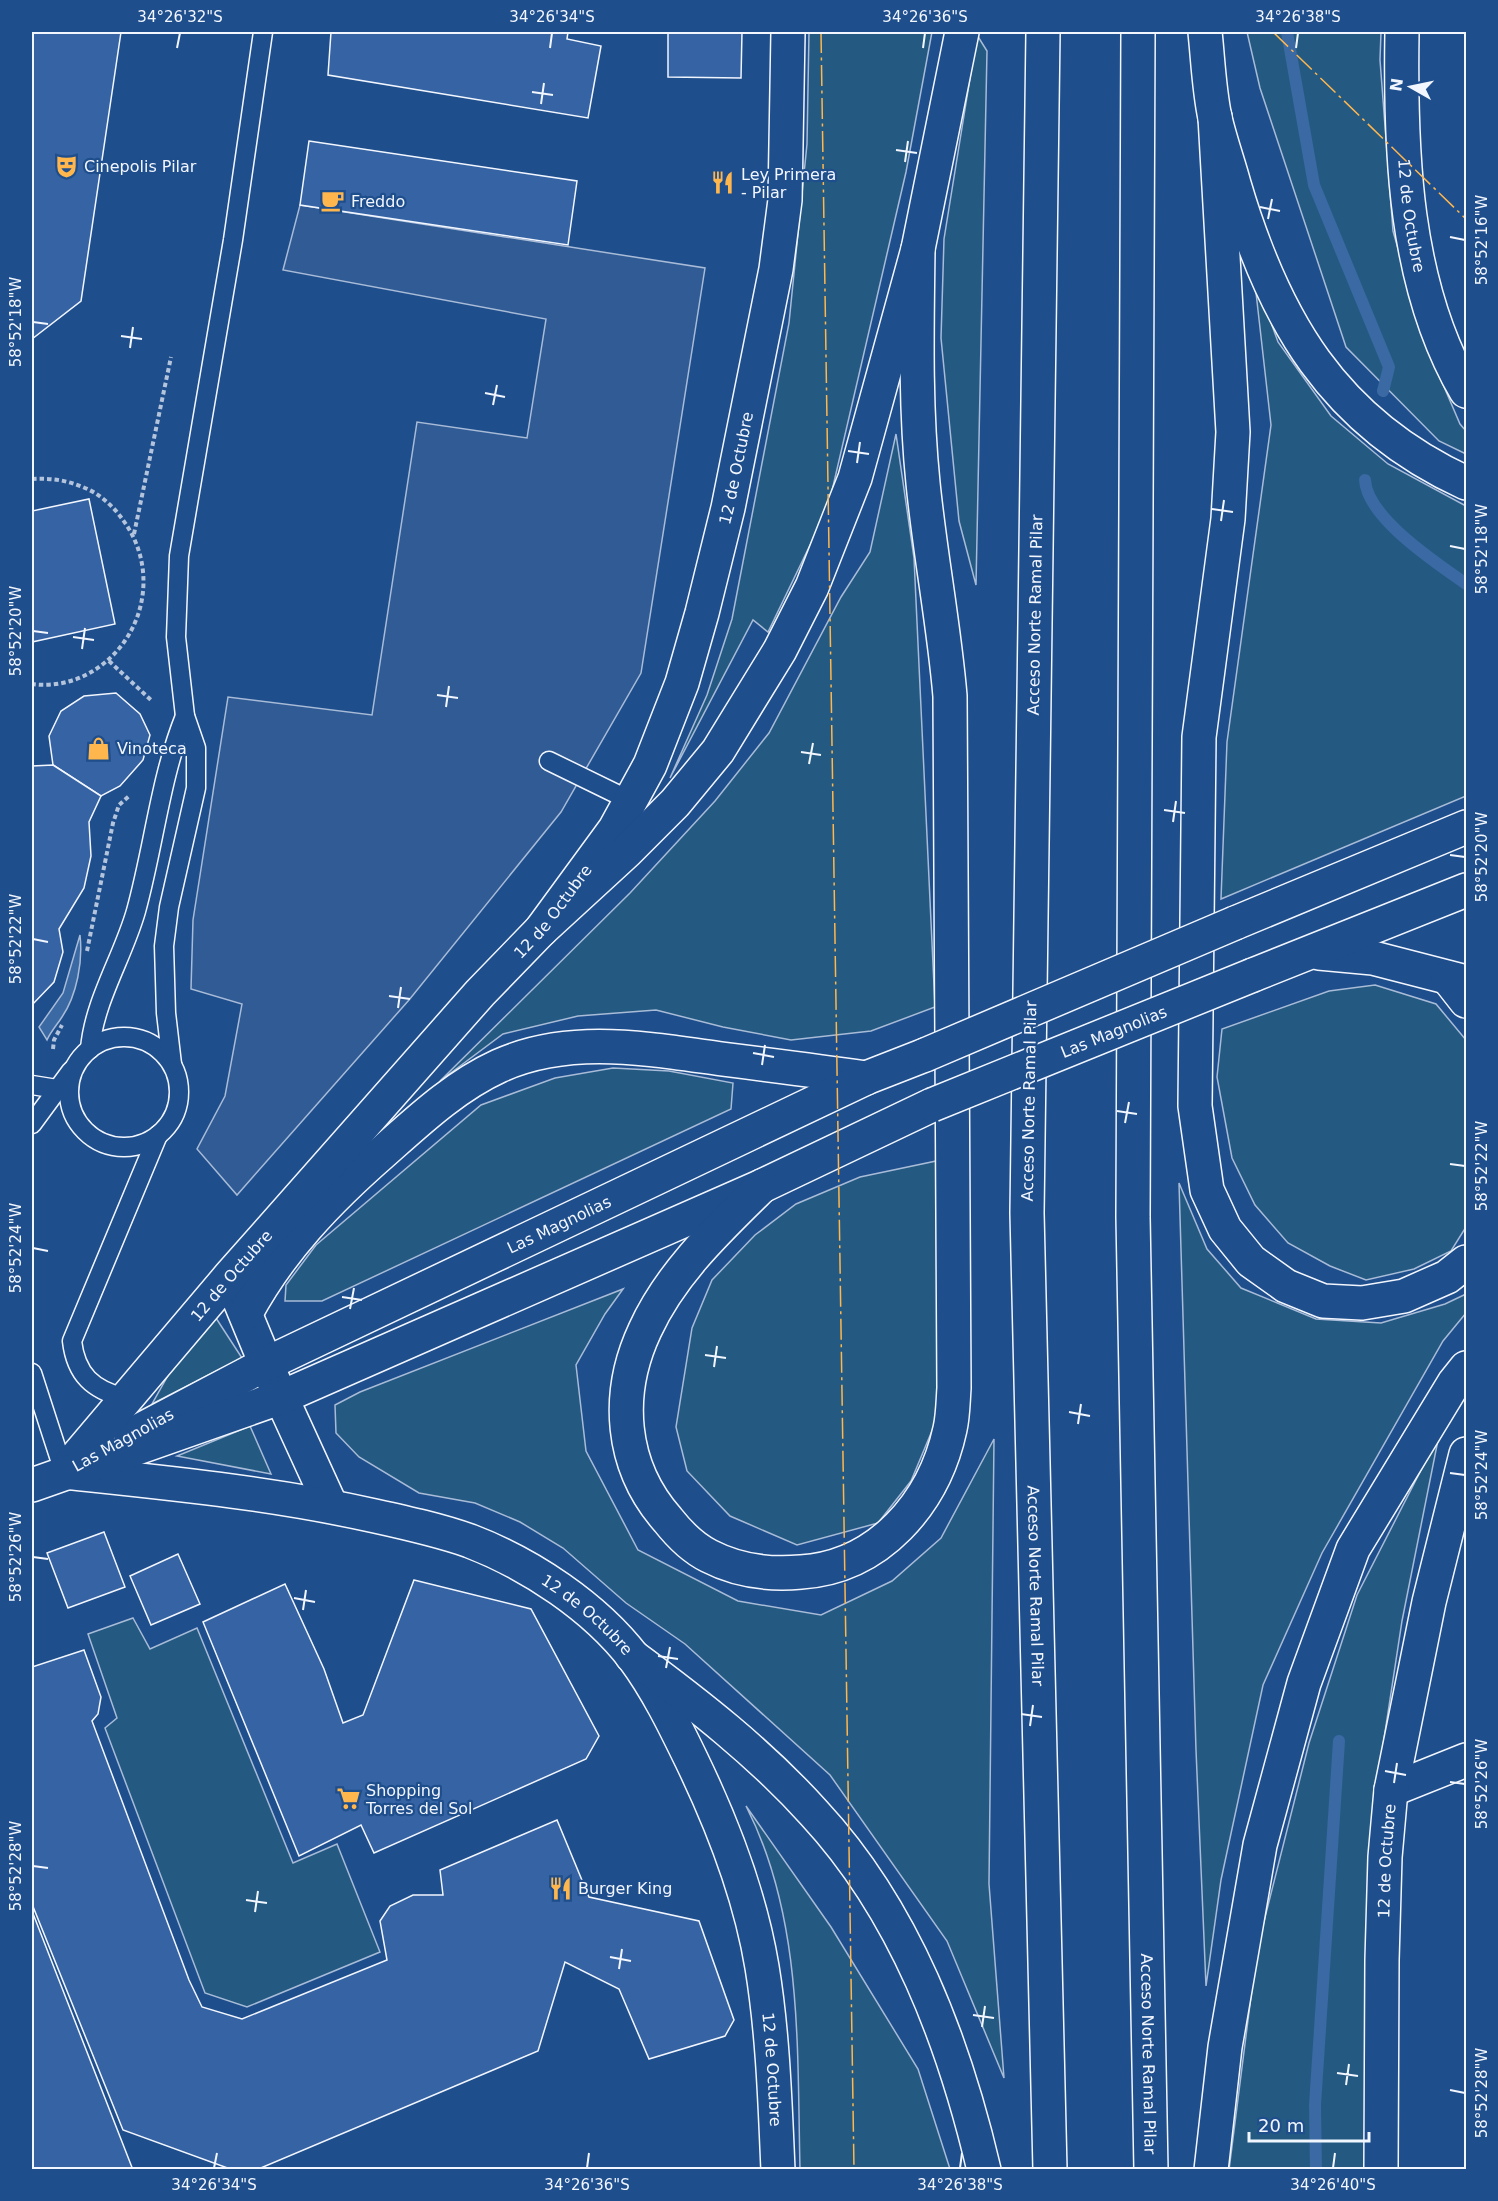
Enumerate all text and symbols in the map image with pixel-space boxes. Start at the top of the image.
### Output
text: 34°26'32"S [137,8,223,26]
text: 34°26'34"S [509,8,595,26]
text: 34°26'36"S [882,8,968,26]
text: 34°26'38"S [1255,8,1341,26]
north arrow [1381,57,1441,117]
text: N [1386,77,1407,93]
theatre icon: Cinepolis Pilar [53,153,79,179]
place label: Cinepolis Pilar [84,157,197,176]
street label: 12 de Octubre [1395,158,1429,274]
place label: Ley Primera - Pilar [741,165,836,202]
restaurant icon: Ley Primera - Pilar [710,170,736,196]
cafe icon: Freddo [320,188,346,214]
place label: Freddo [351,192,405,211]
text: 58°52'16"W [1473,195,1491,285]
text: 58°52'18"W [7,277,25,367]
street label: 12 de Octubre [715,410,757,526]
text: 58°52'18"W [1473,504,1491,594]
street label: Acceso Norte Ramal Pilar [1024,514,1046,716]
text: 58°52'20"W [7,586,25,676]
shop icon: Vinoteca [86,735,112,761]
place label: Vinoteca [117,739,187,758]
text: 58°52'20"W [1473,812,1491,902]
street label: 12 de Octubre [510,861,595,962]
text: 58°52'22"W [7,894,25,984]
street label: Acceso Norte Ramal Pilar [1018,1000,1040,1202]
street label: Las Magnolias [1058,1001,1170,1061]
text: 58°52'22"W [1473,1121,1491,1211]
street label: Las Magnolias [504,1192,614,1257]
text: 58°52'24"W [7,1203,25,1293]
street label: 12 de Octubre [186,1226,276,1325]
street label: Las Magnolias [69,1404,177,1476]
text: 58°52'24"W [1473,1430,1491,1520]
street label: Acceso Norte Ramal Pilar [1024,1485,1048,1687]
text: 58°52'26"W [7,1512,25,1602]
street label: 12 de Octubre [538,1570,637,1659]
text: 58°52'26"W [1473,1739,1491,1829]
place label: Shopping Torres del Sol [365,1781,473,1818]
supermarket icon: Shopping Torres del Sol [335,1786,361,1812]
street label: 12 de Octubre [1374,1803,1399,1919]
text: 58°52'28"W [7,1821,25,1911]
restaurant icon: Burger King [547,1875,573,1901]
place label: Burger King [578,1879,672,1898]
street label: Acceso Norte Ramal Pilar [1137,1953,1160,2155]
street label: 12 de Octubre [759,2011,786,2127]
text: 58°52'28"W [1473,2048,1491,2138]
scale bar [1249,2105,1369,2143]
text: 20 m [1258,2115,1304,2136]
text: 34°26'34"S [171,2176,257,2194]
text: 34°26'36"S [544,2176,630,2194]
text: 34°26'38"S [917,2176,1003,2194]
text: 34°26'40"S [1290,2176,1376,2194]

